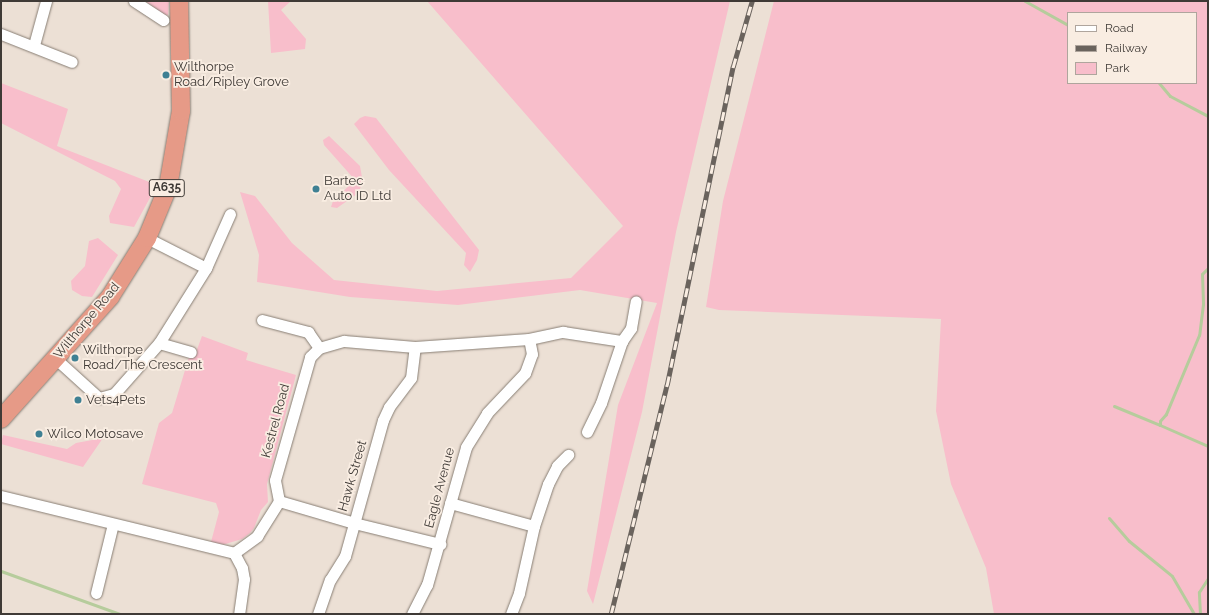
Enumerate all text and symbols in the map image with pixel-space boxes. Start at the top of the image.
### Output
legend [1067,12,1197,84]
text: Road [1105,21,1134,35]
text: Railway [1105,41,1147,55]
place label: Wilthorpe Road/Ripley Grove [174,60,289,91]
text: Park [1105,61,1130,75]
marker: Wilthorpe Road/Ripley Grove [161,70,171,80]
place label: Bartec Auto ID Ltd [324,174,391,205]
road number: A635 [148,178,186,198]
marker: Bartec Auto ID Ltd [311,184,321,194]
street label: Wilthorpe Road [51,280,123,362]
place label: Wilthorpe Road/The Crescent [83,343,202,374]
marker: Wilthorpe Road/The Crescent [70,353,80,363]
street label: Kestrel Road [259,382,293,460]
place label: Vets4Pets [86,392,145,408]
marker: Vets4Pets [73,395,83,405]
place label: Wilco Motosave [47,426,143,442]
marker: Wilco Motosave [34,429,44,439]
street label: Hawk Street [335,439,371,513]
street label: Eagle Avenue [422,446,458,530]

